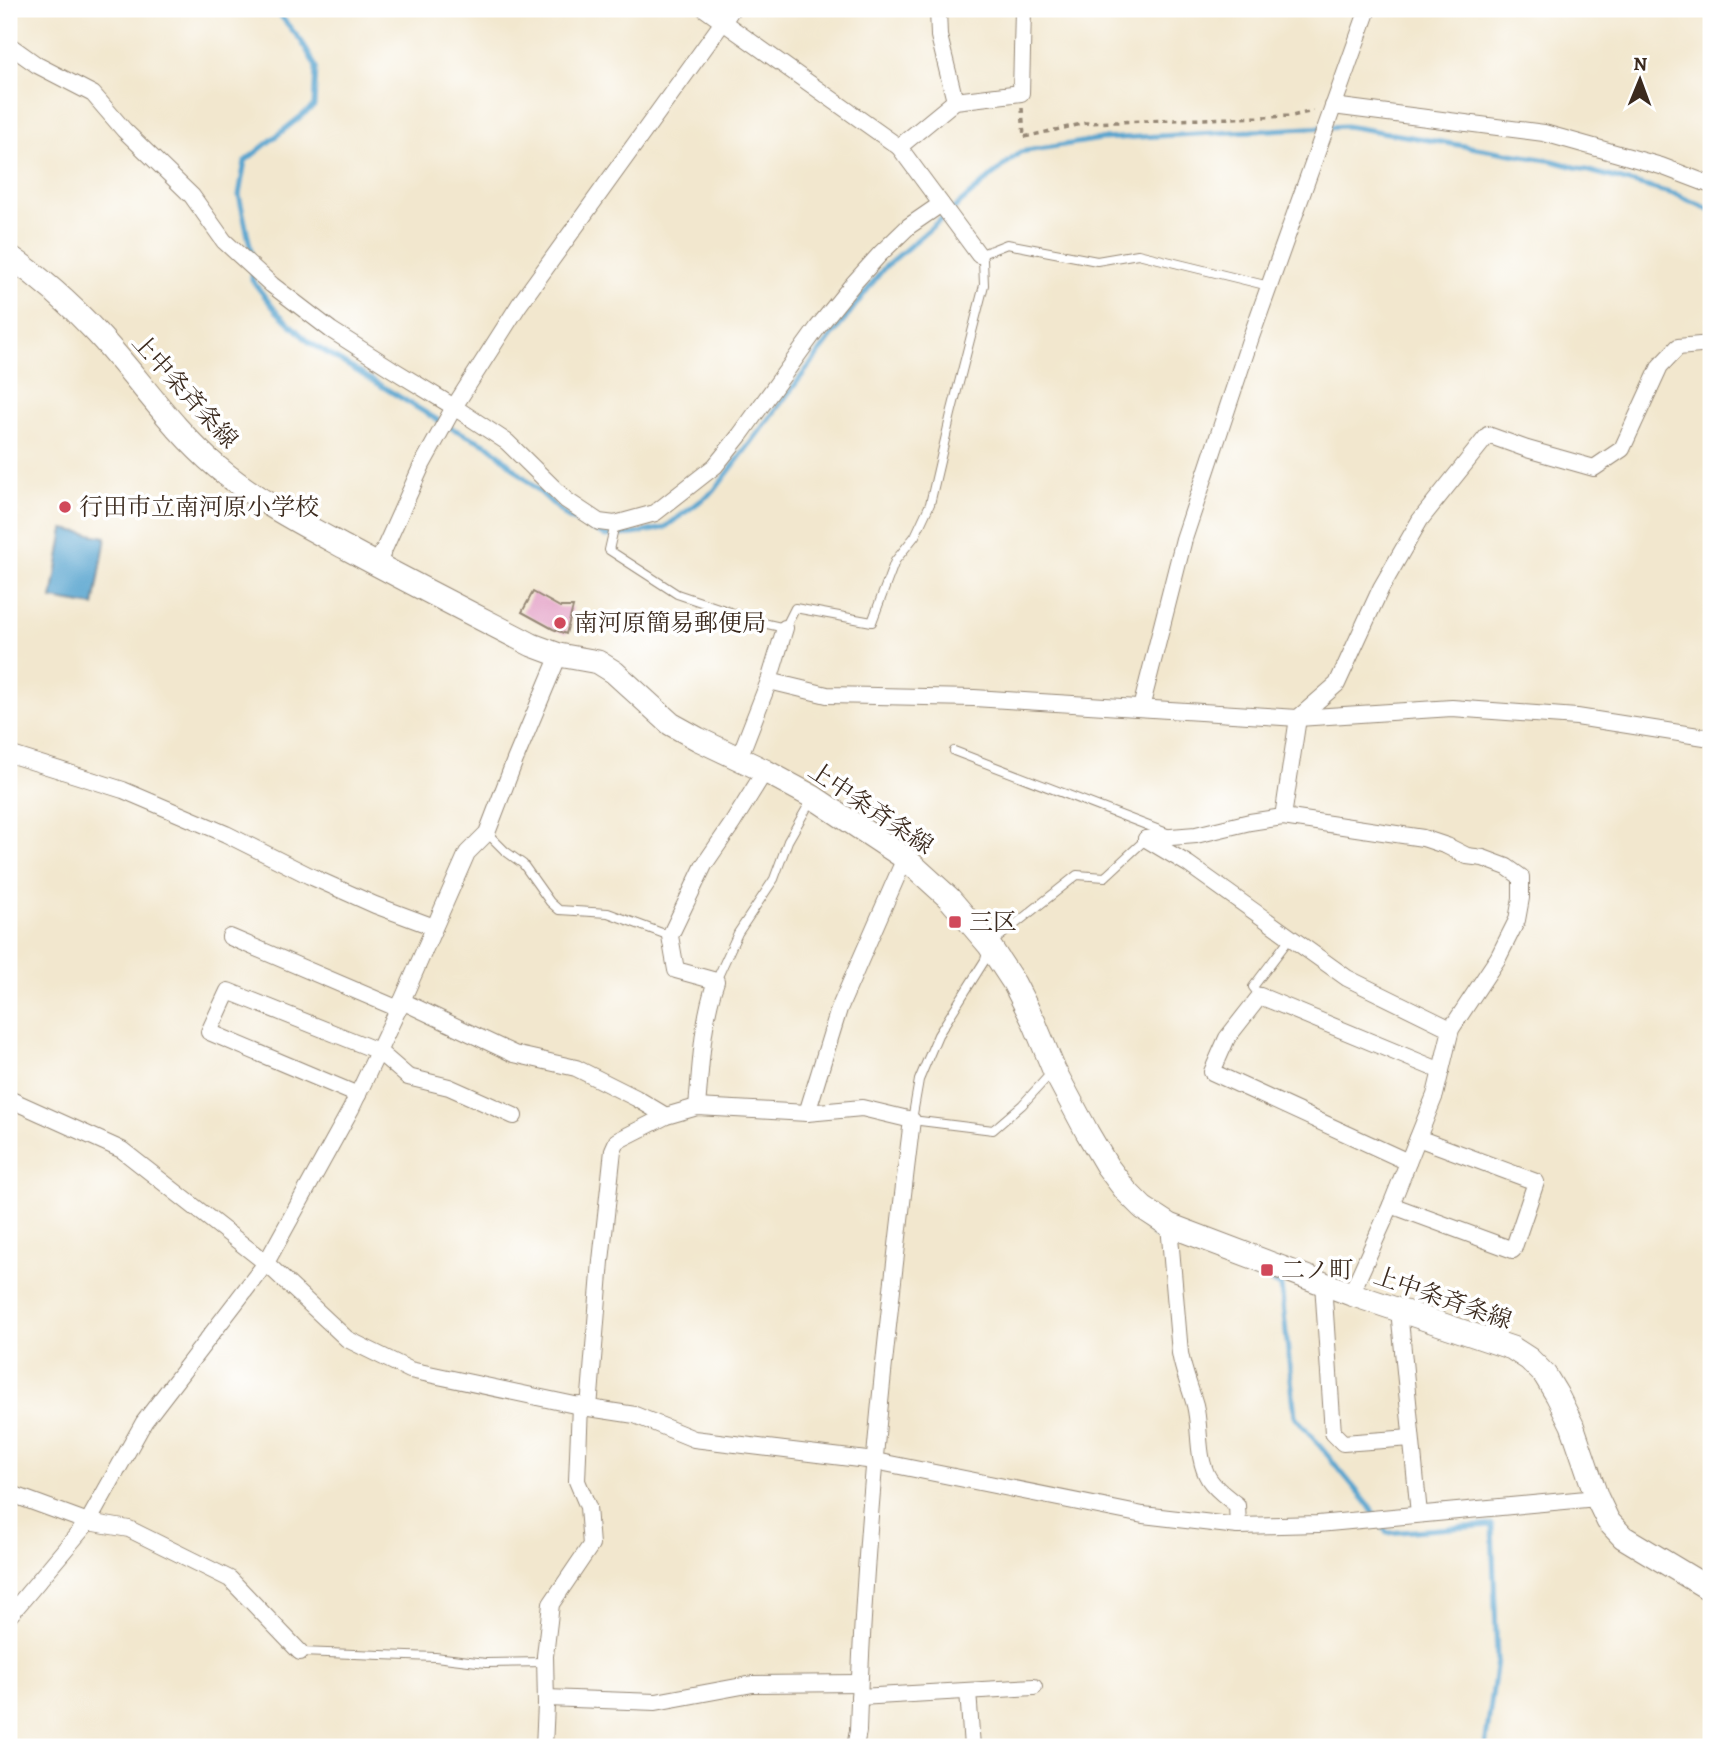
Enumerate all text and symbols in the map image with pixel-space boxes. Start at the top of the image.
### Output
north arrow [1604,46,1674,116]
text: N [1633,51,1648,77]
street label: 上中条斉条線 [125,327,245,455]
place label: 行田市立南河原小学校 [79,491,319,523]
marker: 行田市立南河原小学校 [57,499,73,515]
place label: 南河原簡易郵便局 [574,607,766,639]
marker: 南河原簡易郵便局 [552,615,568,631]
street label: 上中条斉条線 [802,754,940,862]
place label: 三区 [969,906,1017,938]
marker: 三区 [947,914,963,930]
place label: 二ノ町 [1281,1254,1353,1286]
street label: 上中条斉条線 [1370,1259,1516,1337]
marker: 二ノ町 [1259,1262,1275,1278]

